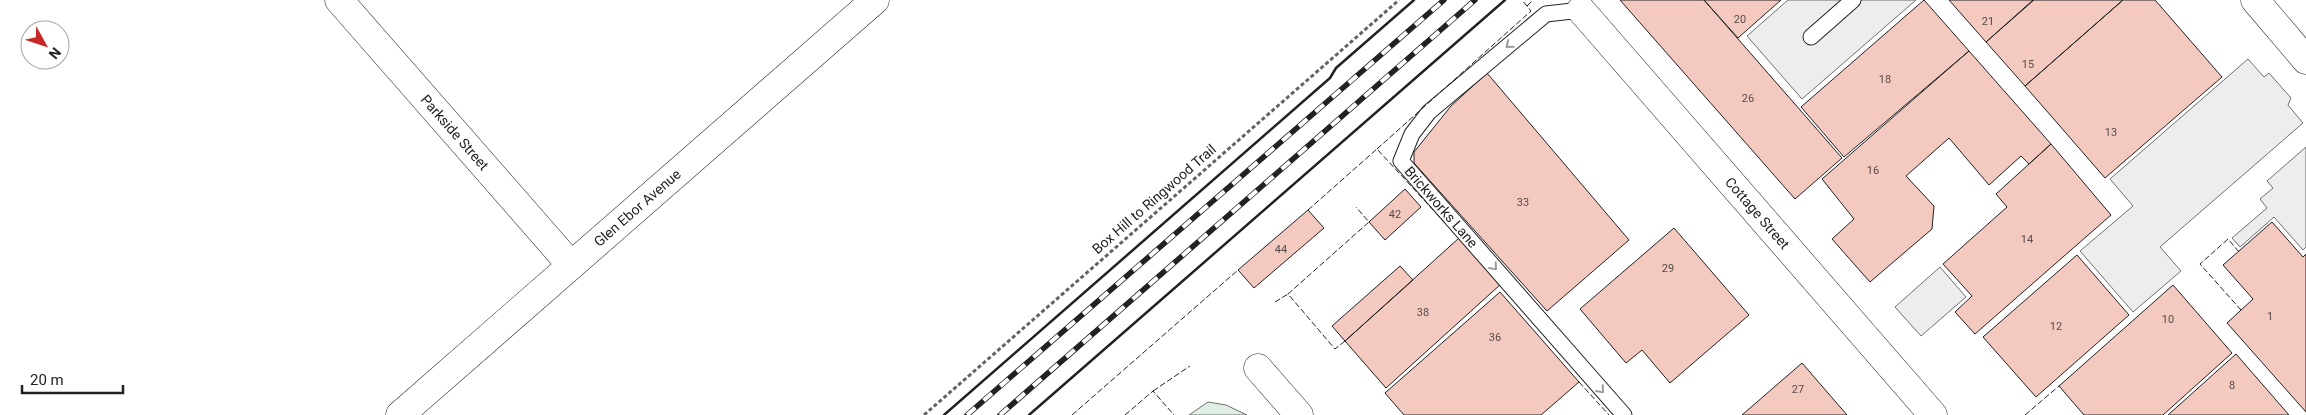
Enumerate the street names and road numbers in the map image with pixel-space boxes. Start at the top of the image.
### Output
street label: Parkside Street [418,92,492,174]
street label: Box Hill to Ringwood Trail [1089,141,1219,257]
street label: Brickworks Lane [1401,163,1481,251]
street label: Glen Ebor Avenue [591,166,684,250]
street label: Cottage Street [1722,174,1793,252]

